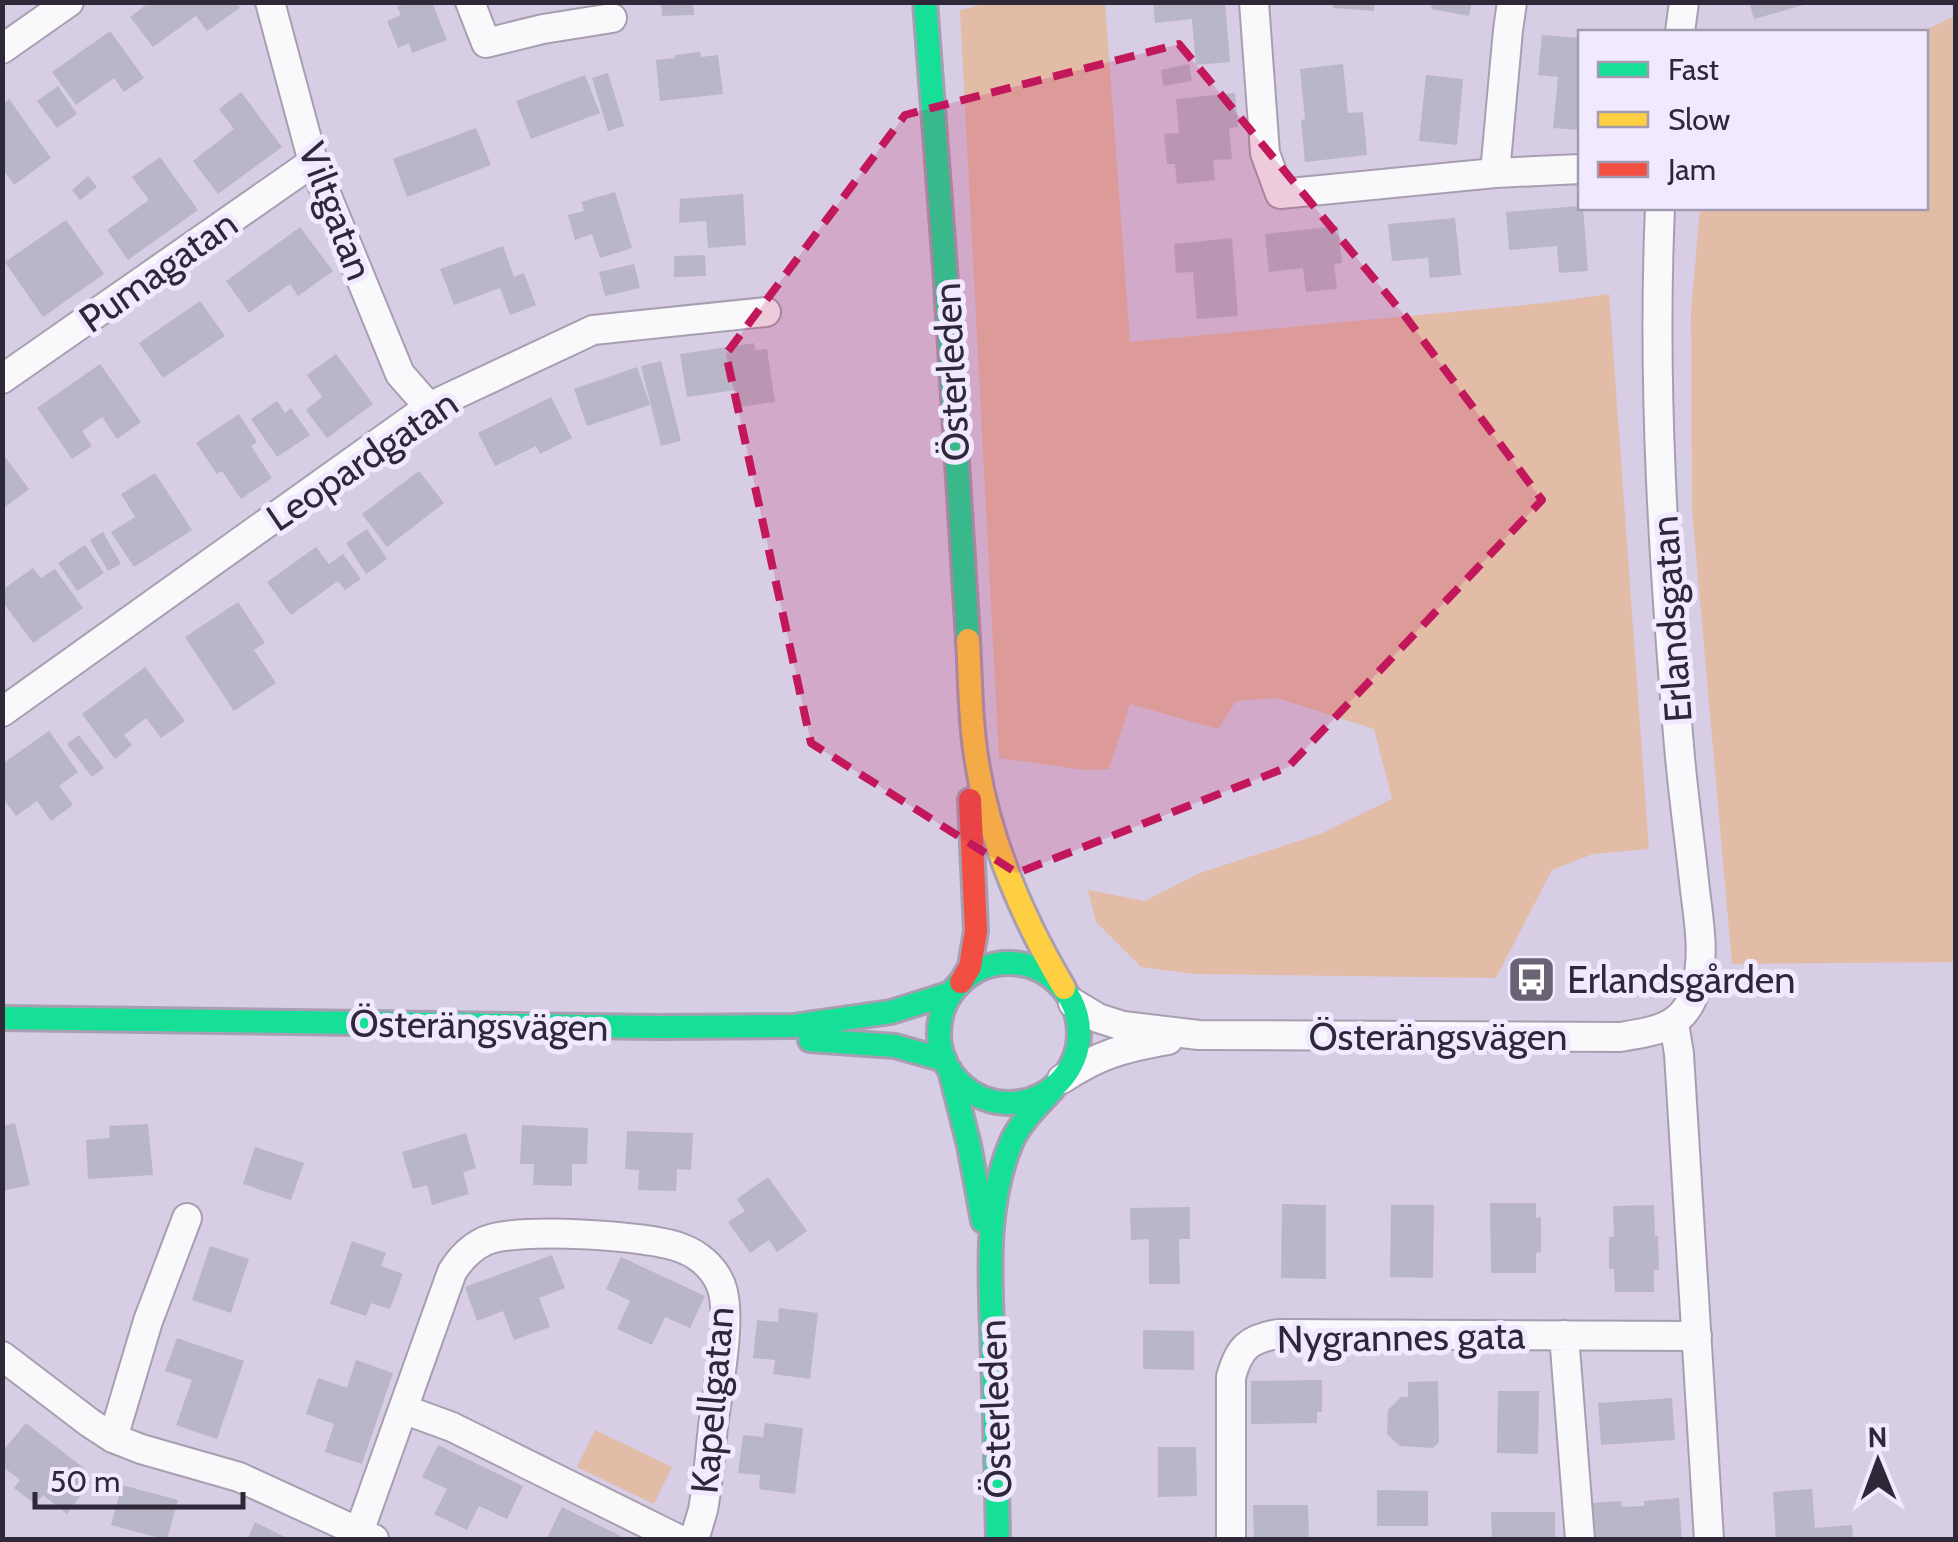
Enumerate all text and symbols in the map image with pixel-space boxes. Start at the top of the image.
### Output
legend [1578,30,1928,210]
text: Fast [1668,51,1719,88]
text: Slow [1668,101,1731,138]
street label: Viltgatan [288,136,384,286]
text: Jam [1667,151,1716,188]
street label: Pumagatan [70,200,246,342]
street label: Österleden [923,281,979,463]
street label: Leopardgatan [258,379,466,541]
street label: Erlandsgatan [1640,514,1702,724]
bus stop icon: Erlandsgården [1506,953,1558,1005]
place label: Erlandsgården [1567,956,1795,1003]
street label: Österängsvägen [349,999,609,1051]
street label: Österängsvägen [1308,1013,1568,1060]
street label: Kapellgatan [680,1305,744,1495]
street label: Nygrannes gata [1276,1311,1526,1363]
street label: Österleden [968,1319,1022,1499]
north arrow [1828,1412,1928,1512]
text: N [1867,1420,1888,1454]
scale bar [35,1447,242,1509]
text: 50 m [50,1463,120,1500]

